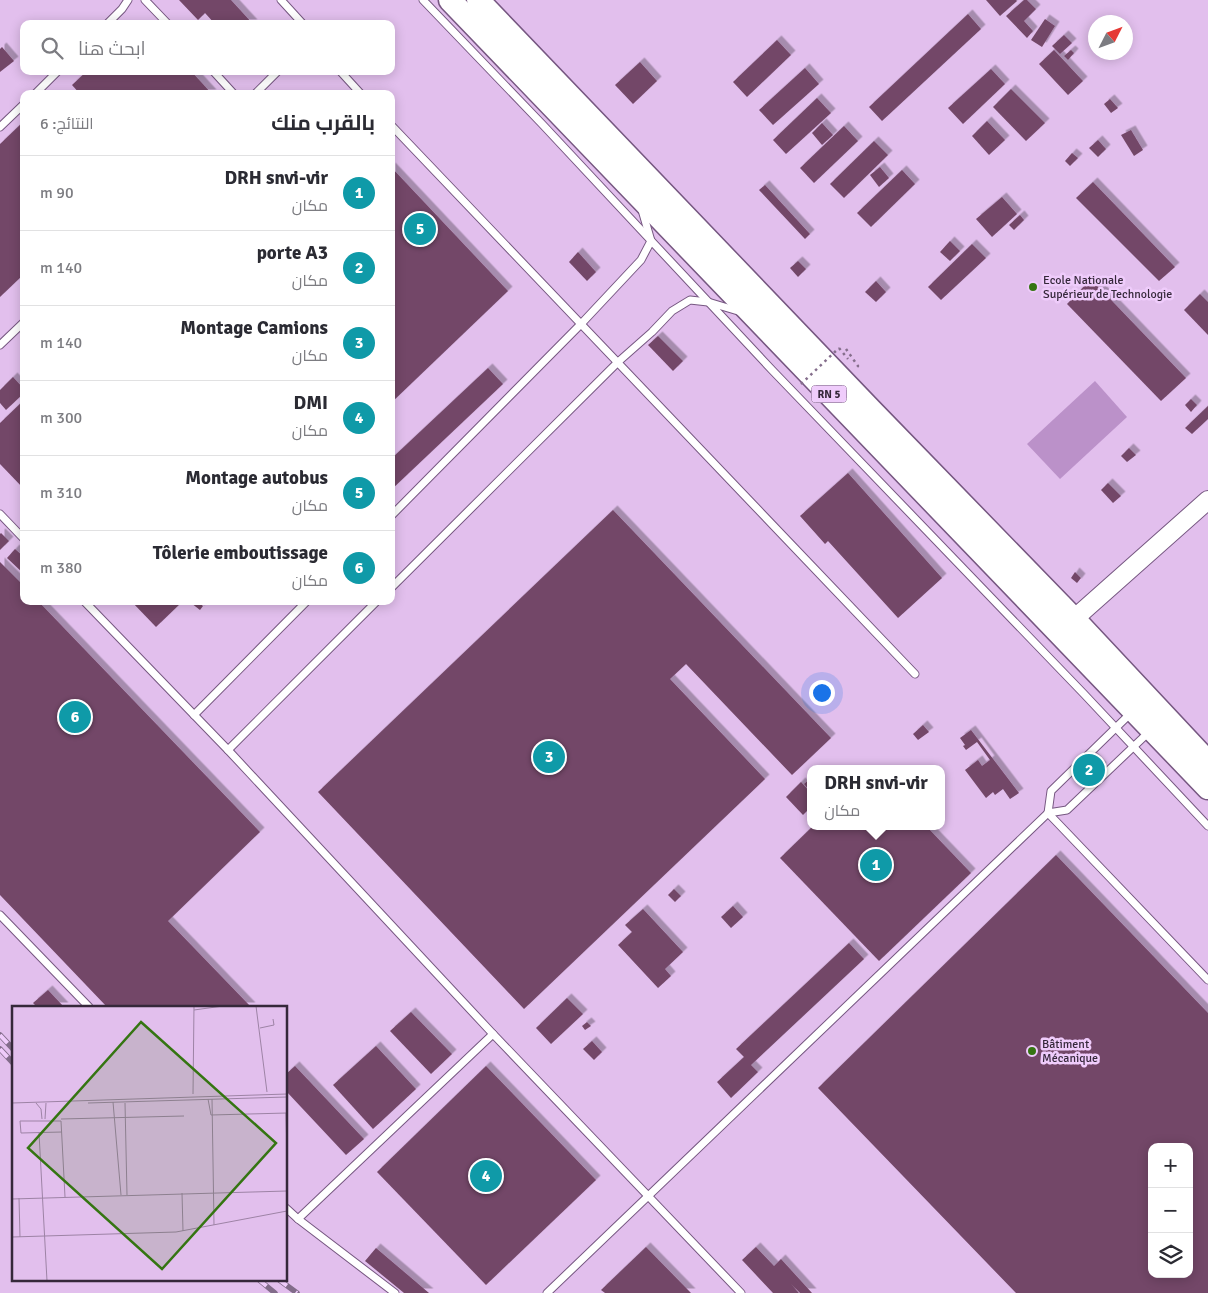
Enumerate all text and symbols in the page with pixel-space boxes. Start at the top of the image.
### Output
north arrow [1088,15,1133,60]
search box [20,20,395,75]
icon: search [38,34,66,62]
text: ابحث هنا [78,37,146,61]
text: بالقرب منك [271,110,375,136]
text: النتائج: 6 [40,114,94,134]
text: DRH snvi-vir [224,166,328,190]
text: 90 m [40,183,74,203]
text: 1 [355,183,363,203]
text: مكان [292,196,328,216]
pin: 5 [404,210,436,248]
text: porte A3 [257,241,328,265]
text: 140 m [40,258,82,278]
text: 2 [355,258,363,278]
text: مكان [292,271,328,291]
place label: Ecole Nationale Supérieur de Technologie [1043,273,1172,302]
marker: Ecole Nationale Supérieur de Technologie [1027,281,1039,293]
text: Montage Camions [180,316,328,340]
text: 140 m [40,333,82,353]
text: 3 [355,333,363,353]
text: مكان [292,346,328,366]
road number: RN 5 [812,386,846,402]
text: DMI [294,391,328,415]
text: 300 m [40,408,82,428]
text: 4 [355,408,363,428]
text: مكان [292,421,328,441]
text: Montage autobus [185,466,328,490]
text: 310 m [40,483,82,503]
text: 5 [355,483,363,503]
text: مكان [292,496,328,516]
text: Tôlerie emboutissage [153,541,328,565]
text: 380 m [40,558,82,578]
text: 6 [355,558,363,578]
text: مكان [292,571,328,591]
your location [809,680,835,706]
pin: 6 [59,698,91,736]
pin: 3 [533,738,565,776]
pin: 2 [1073,751,1105,789]
popup [807,765,945,830]
text: DRH snvi-vir [824,771,928,795]
text: مكان [824,801,860,821]
pin: 1 [860,846,892,884]
inset map [12,1006,288,1280]
place label: Bâtiment Mécanique [1042,1037,1098,1066]
marker: Bâtiment Mécanique [1026,1045,1038,1057]
map controls [1148,1143,1193,1278]
button: + [1148,1143,1193,1188]
pin: 4 [470,1157,502,1195]
button: − [1148,1188,1193,1233]
button: layers [1148,1233,1193,1278]

